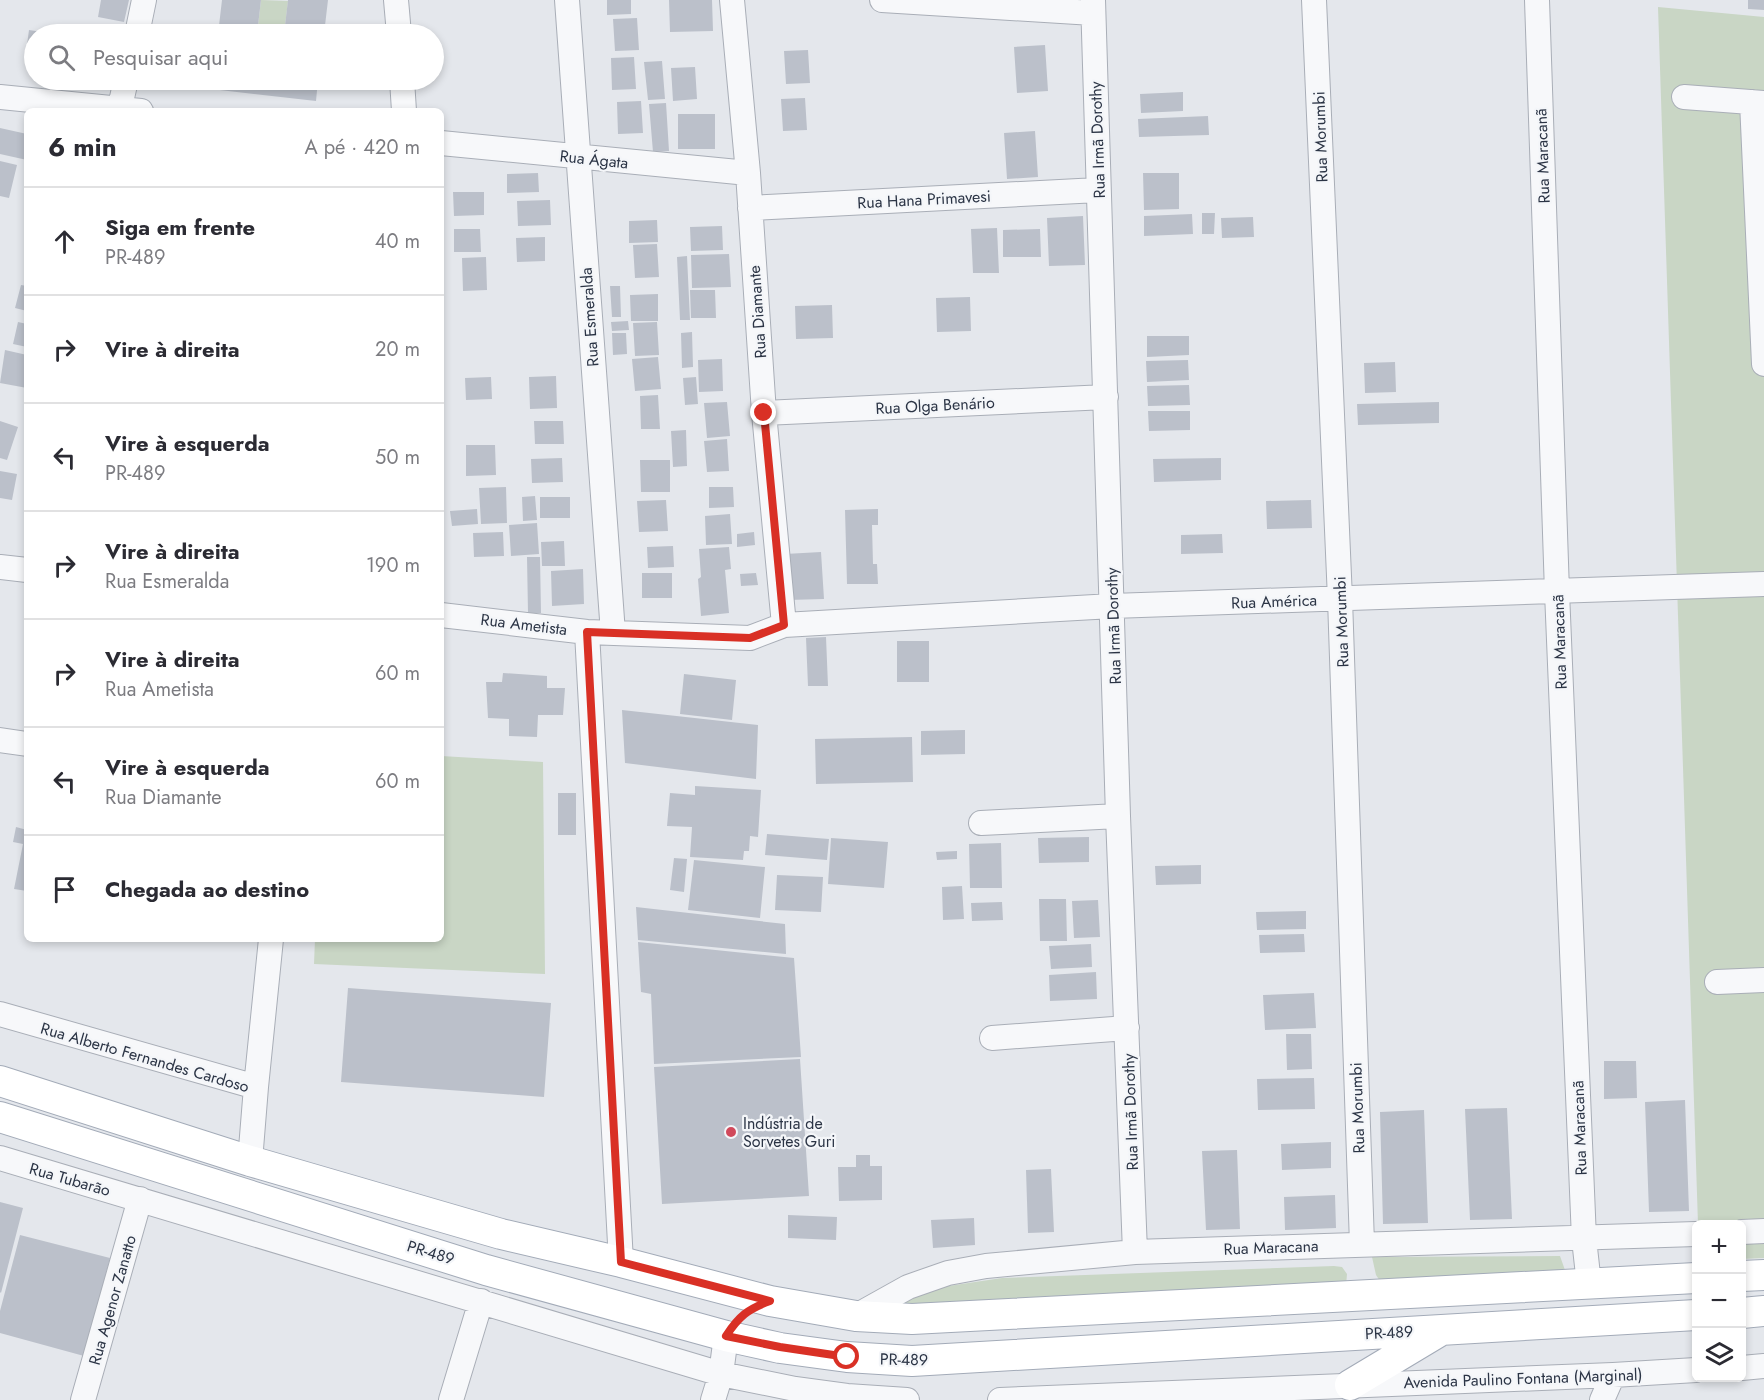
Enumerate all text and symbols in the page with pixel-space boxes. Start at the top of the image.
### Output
search box [24,24,444,90]
icon: search [45,41,78,74]
text: Pesquisar aqui [93,41,228,73]
street label: Rua Irmã Dorothy [1084,80,1111,199]
street label: Rua Morumbi [1307,91,1334,183]
street label: Rua Maracanã [1529,108,1556,204]
text: 6 min [48,128,117,166]
text: A pé · 420 m [304,133,420,162]
street label: Rua Ágata [559,144,629,175]
street label: Rua Hana Primavesi [857,185,991,214]
text: Siga em frente [105,211,255,243]
icon: ahead [48,225,81,258]
text: 40 m [375,227,420,256]
text: PR-489 [105,243,165,272]
street label: Rua Diamante [743,265,772,359]
street label: Rua Esmeralda [575,267,604,367]
icon: right [48,333,81,366]
text: Vire à direita [105,333,240,365]
text: 20 m [375,335,420,364]
street label: Rua Olga Benário [875,391,996,420]
route end [750,399,776,425]
text: Vire à esquerda [105,427,270,459]
icon: left [48,441,81,474]
text: 50 m [375,443,420,472]
text: PR-489 [105,459,165,488]
text: Vire à direita [105,535,240,567]
icon: right [48,549,81,582]
text: 190 m [366,551,420,580]
street label: Rua Irmã Dorothy [1100,566,1127,685]
text: Rua Esmeralda [105,567,229,596]
street label: Rua Morumbi [1328,576,1355,668]
street label: Rua América [1231,589,1317,614]
street label: Rua Maracanã [1546,594,1573,690]
street label: Rua Ametista [479,608,569,641]
text: Vire à direita [105,643,240,675]
icon: right [48,657,81,690]
text: 60 m [375,659,420,688]
text: Rua Ametista [105,675,214,704]
text: Vire à esquerda [105,751,270,783]
icon: left [48,765,81,798]
text: 60 m [375,767,420,796]
text: Rua Diamante [105,783,222,812]
icon: arrive [48,873,81,906]
text: Chegada ao destino [105,873,309,905]
street label: Rua Alberto Fernandes Cardoso [38,1017,252,1098]
street label: Rua Irmã Dorothy [1117,1052,1144,1171]
street label: Rua Morumbi [1344,1062,1371,1154]
street label: Rua Maracanã [1566,1080,1593,1176]
place label: Indústria de Sorvetes Guri [743,1112,835,1153]
marker: Indústria de Sorvetes Guri [724,1125,738,1139]
street label: Rua Tubarão [27,1157,113,1202]
map controls [1692,1220,1746,1382]
button: + [1692,1220,1746,1274]
street label: Rua Agenor Zanatto [83,1232,142,1368]
street label: PR-489 [404,1234,457,1271]
street label: Rua Maracana [1223,1234,1319,1261]
button: − [1692,1274,1746,1328]
street label: PR-489 [1364,1320,1414,1345]
button: layers [1692,1328,1746,1382]
route start [833,1343,859,1369]
street label: PR-489 [880,1348,928,1371]
street label: Avenida Paulino Fontana (Marginal) [1403,1363,1643,1394]

